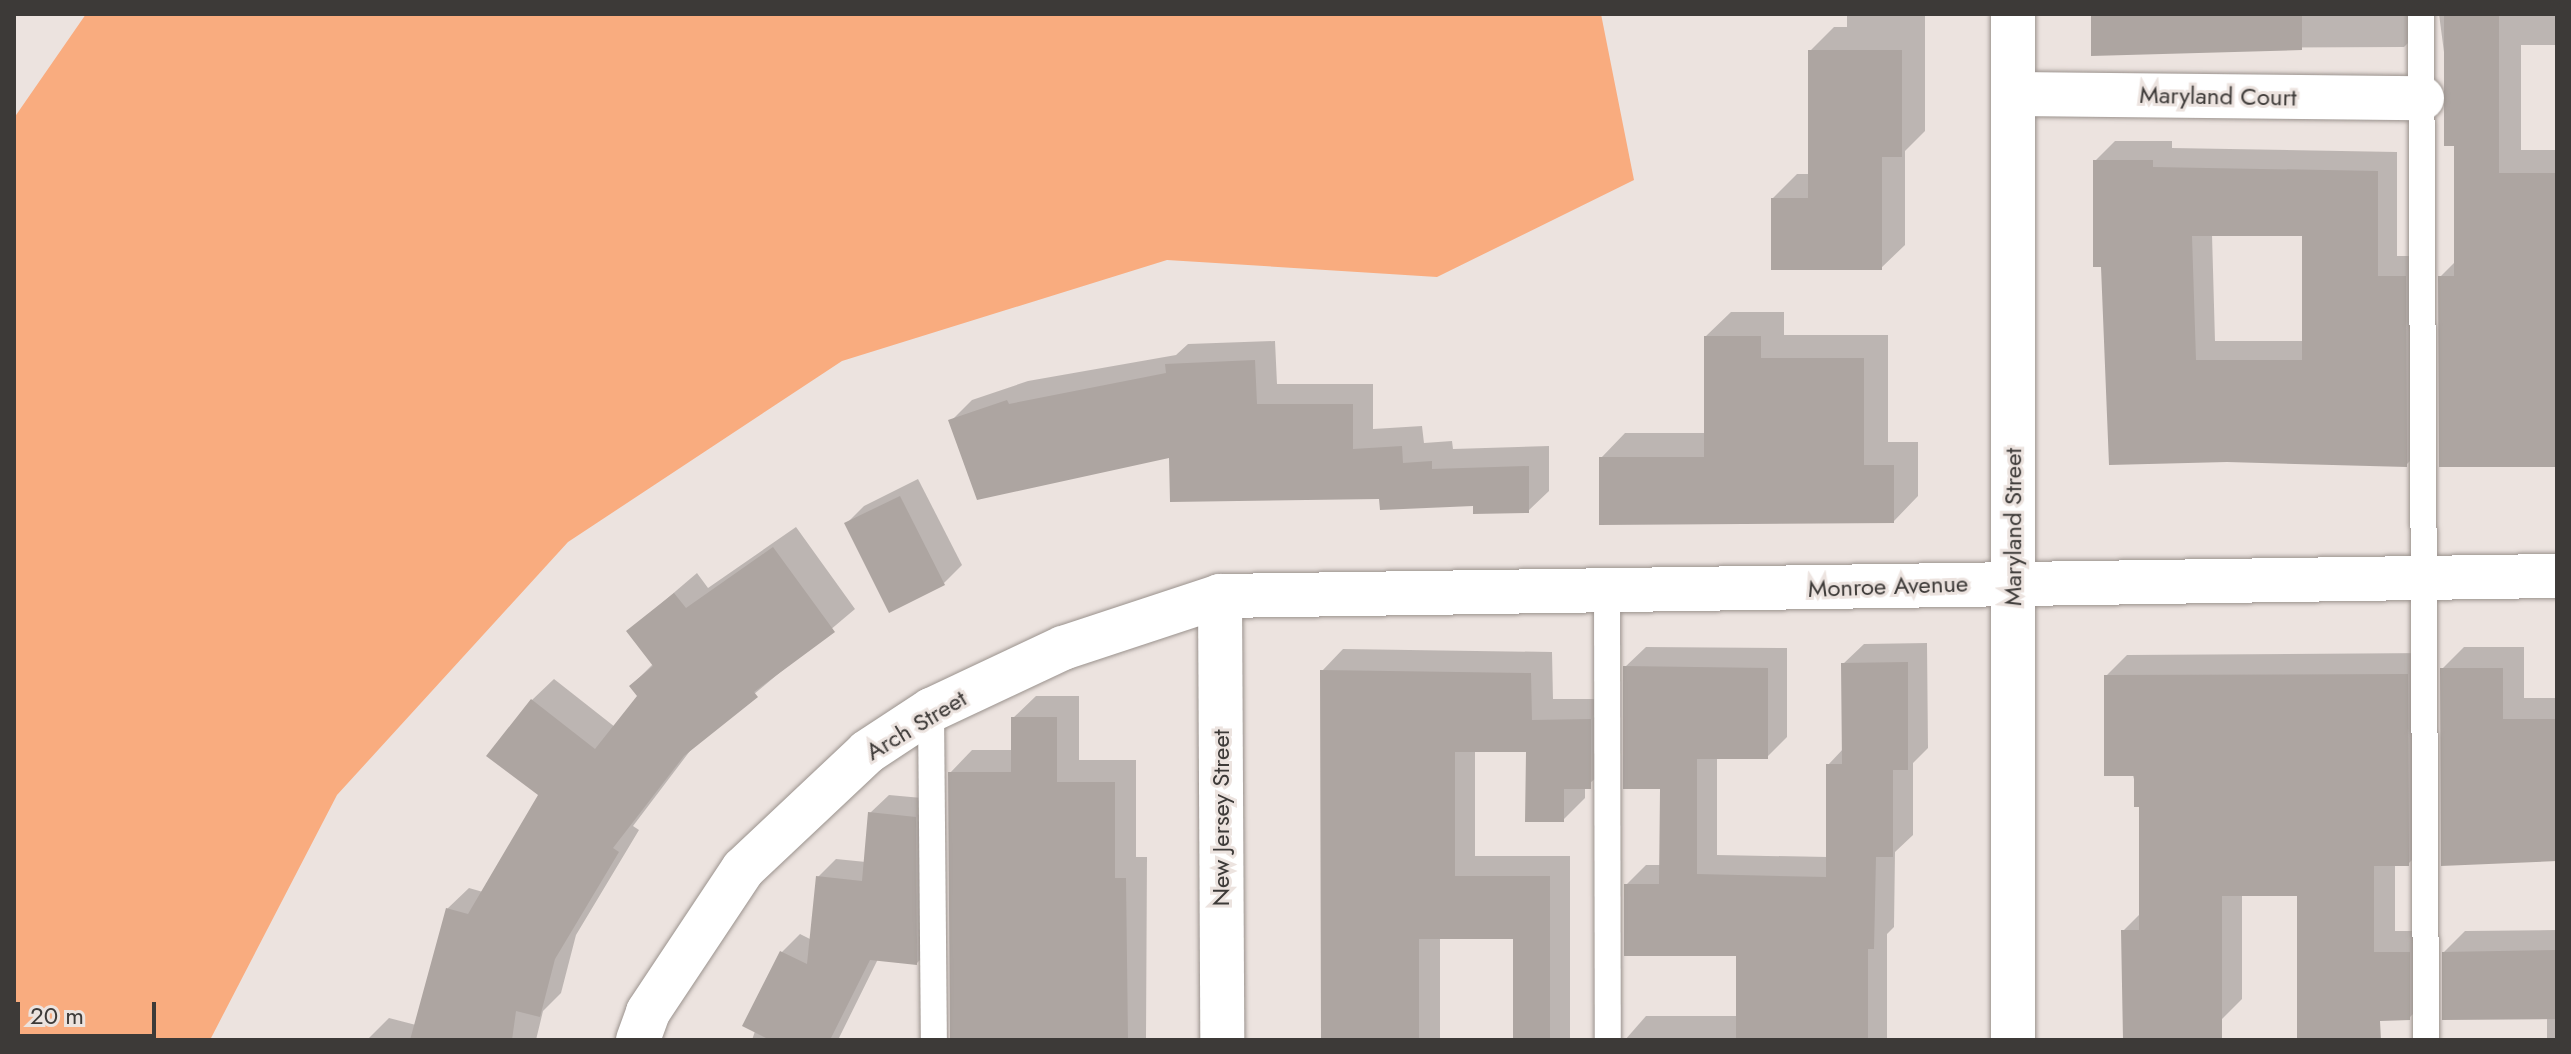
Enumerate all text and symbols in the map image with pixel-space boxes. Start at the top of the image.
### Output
street label: Maryland Court [2139,80,2297,112]
street label: Maryland Street [1999,448,2027,606]
street label: Monroe Avenue [1807,569,1969,603]
street label: Arch Street [860,684,972,766]
street label: New Jersey Street [1207,729,1235,907]
scale bar [20,986,160,1036]
text: 20 m [30,998,84,1033]

